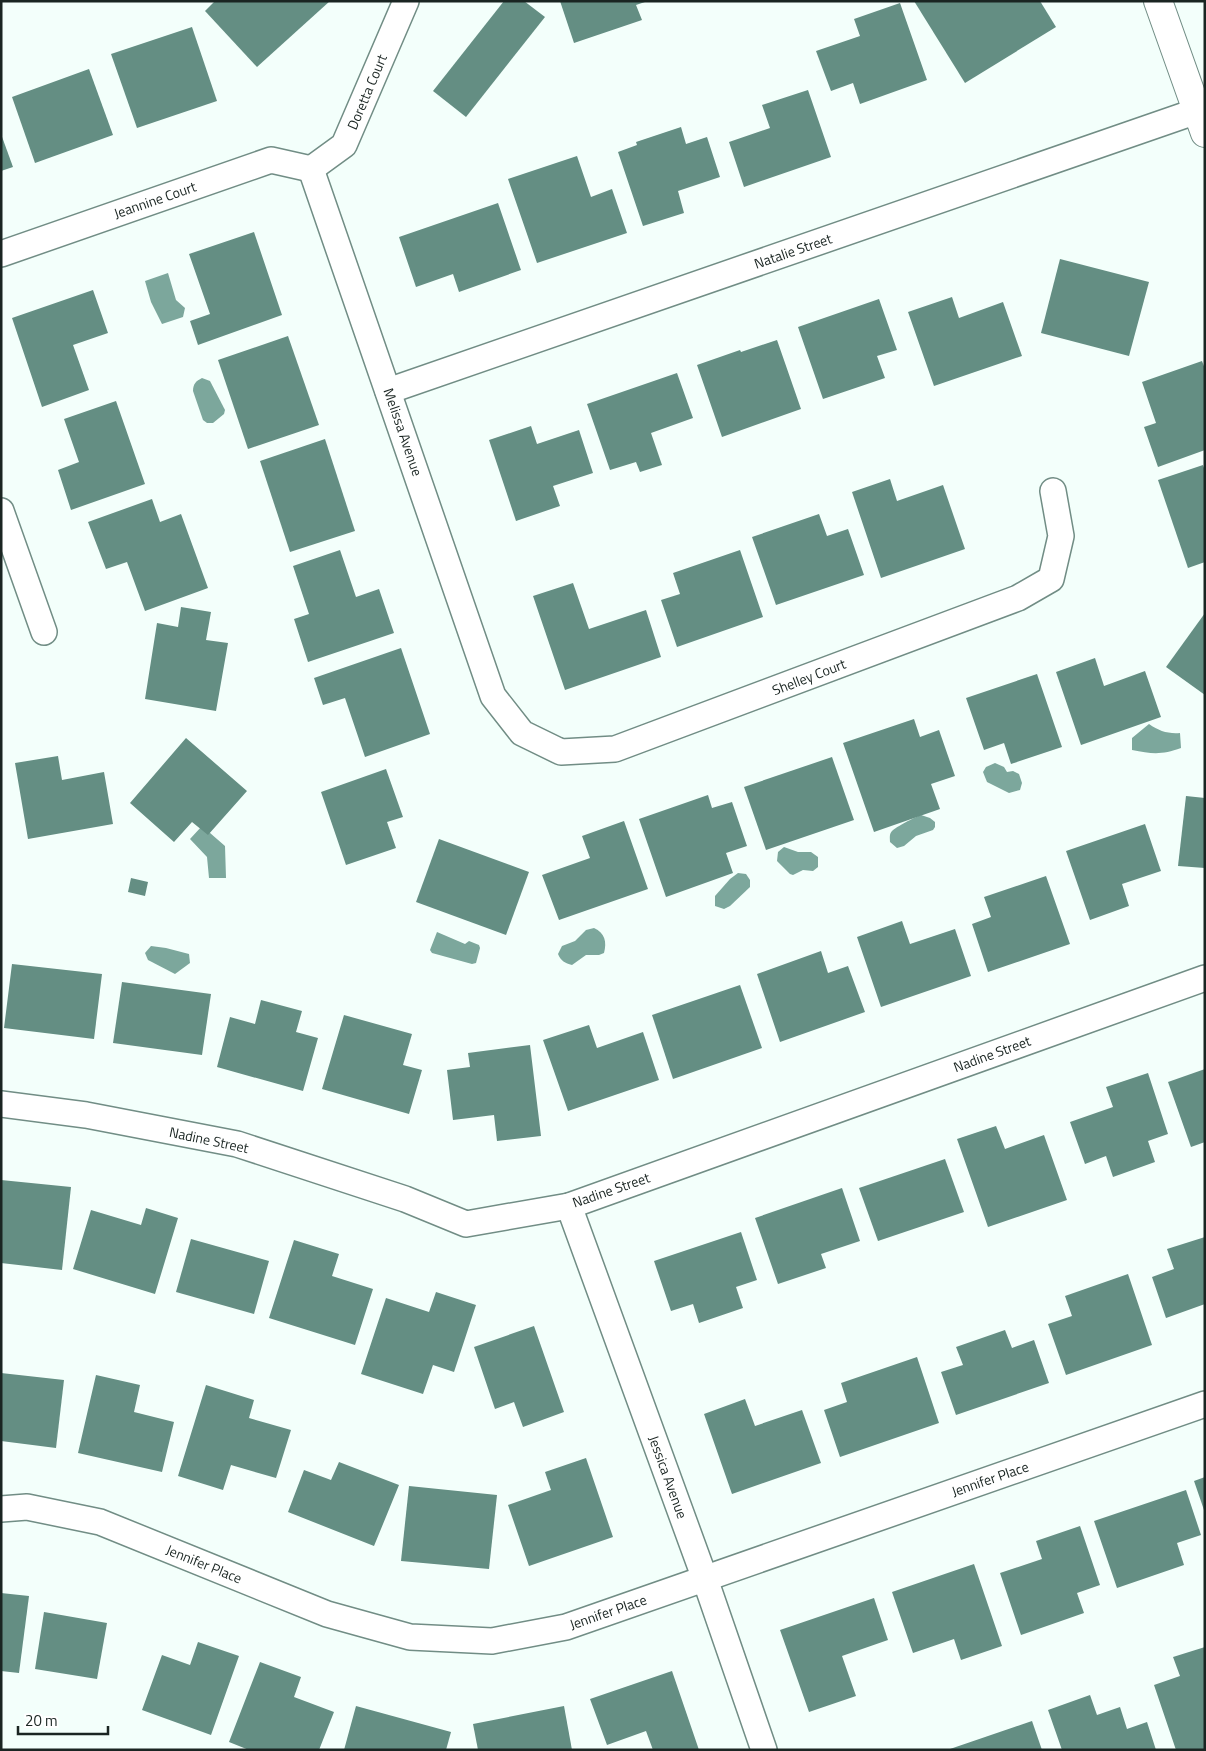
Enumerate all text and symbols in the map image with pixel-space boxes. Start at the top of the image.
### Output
street label: Doretta Court [341,51,392,133]
street label: Jeannine Court [111,176,199,223]
street label: Natalie Street [751,227,835,274]
street label: Melissa Avenue [379,385,428,479]
street label: Shelley Court [769,653,849,700]
street label: Nadine Street [950,1030,1033,1077]
street label: Nadine Street [167,1121,251,1158]
street label: Nadine Street [569,1166,652,1213]
street label: Jessica Avenue [644,1432,693,1521]
street label: Jennifer Place [948,1456,1031,1502]
street label: Jennifer Place [163,1539,245,1588]
street label: Jennifer Place [566,1589,649,1635]
scale bar [18,1704,108,1736]
text: 20 m [25,1709,58,1732]

